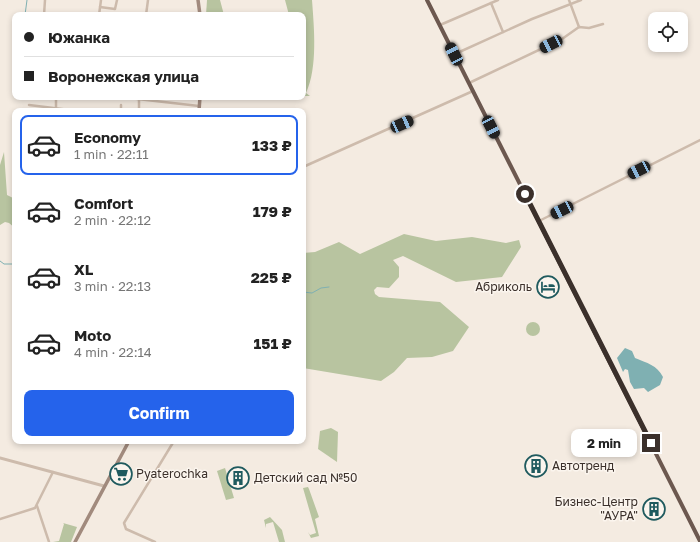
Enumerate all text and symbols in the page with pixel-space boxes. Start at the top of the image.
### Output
map controls [648,12,688,52]
button: locate [648,12,688,52]
text: Южанка [48,28,110,46]
car [538,33,564,55]
car [443,41,465,67]
text: Воронежская улица [48,67,199,85]
car [389,114,415,134]
car [480,114,502,140]
icon: car [26,127,62,163]
text: Economy [74,128,141,146]
text: 133 ₽ [252,136,292,154]
text: 1 min · 22:11 [74,146,149,162]
car [626,159,652,181]
route start [516,185,534,203]
icon: car [26,193,62,229]
text: Comfort [74,194,133,212]
car [549,199,575,221]
text: 179 ₽ [253,202,292,220]
text: 2 min · 22:12 [74,212,151,228]
icon: car [26,259,62,295]
text: XL [74,260,93,278]
text: 225 ₽ [251,268,292,286]
hotel icon: Абриколь [535,274,561,300]
text: 3 min · 22:13 [74,278,151,294]
place label: Абриколь [475,279,532,294]
icon: car [26,325,62,361]
text: Moto [74,326,111,344]
text: 151 ₽ [254,334,292,352]
text: 4 min · 22:14 [74,344,152,360]
button: Confirm [24,390,294,436]
callout: 2 min [571,429,637,457]
route end [642,434,660,452]
text: 2 min [587,435,621,451]
building icon: Автотренд [523,453,549,479]
place label: Автотренд [552,458,614,473]
supermarket icon: Pyaterochka [108,461,134,487]
building icon: Детский сад №50 [225,465,251,491]
place label: Pyaterochka [136,466,208,481]
place label: Детский сад №50 [254,470,357,485]
place label: Бизнес-Центр "АУРА" [554,494,638,523]
building icon: Бизнес-Центр "АУРА" [641,496,667,522]

